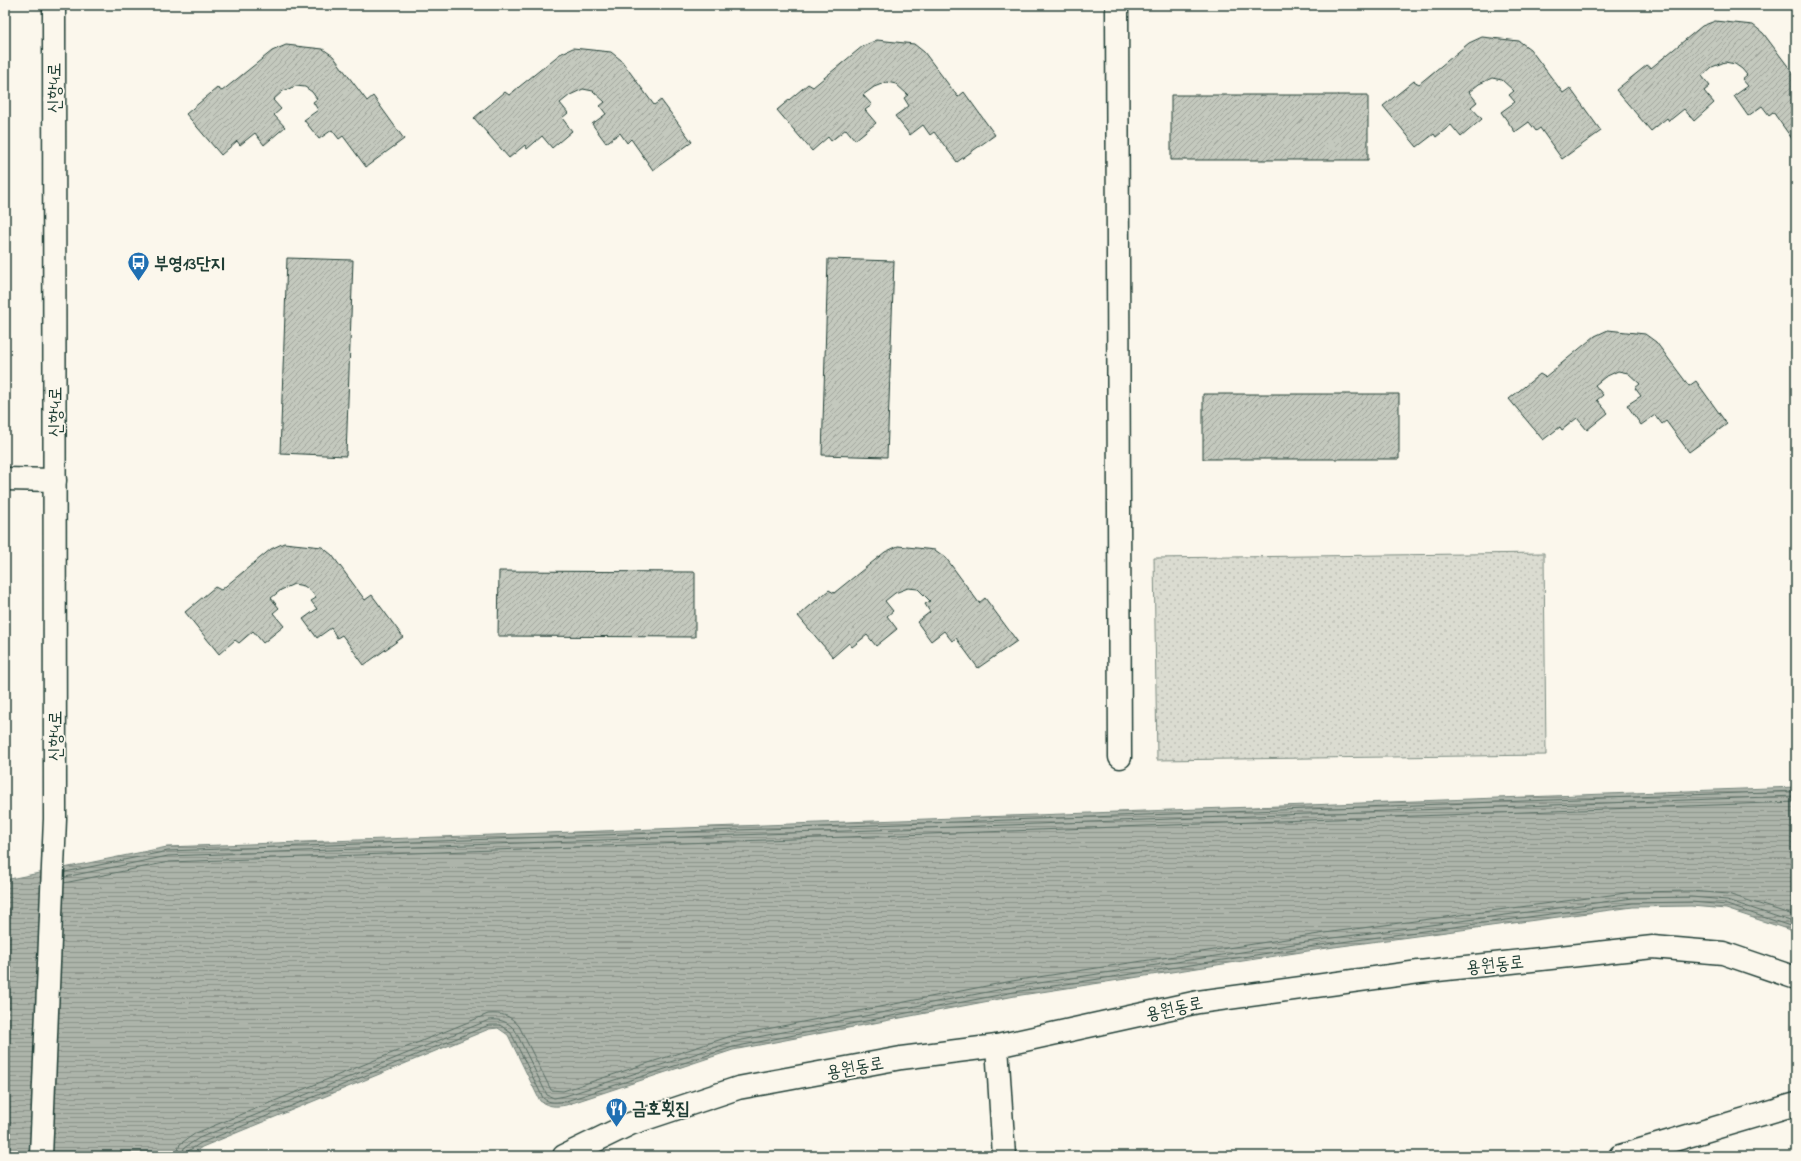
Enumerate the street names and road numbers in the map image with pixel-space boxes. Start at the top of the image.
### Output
street label: 신항4로 [43,63,69,113]
street label: 신항4로 [44,387,70,437]
street label: 신항4로 [44,711,70,761]
street label: 용원동로 [1465,950,1525,982]
street label: 용원동로 [1143,991,1205,1029]
street label: 용원동로 [825,1051,886,1087]

